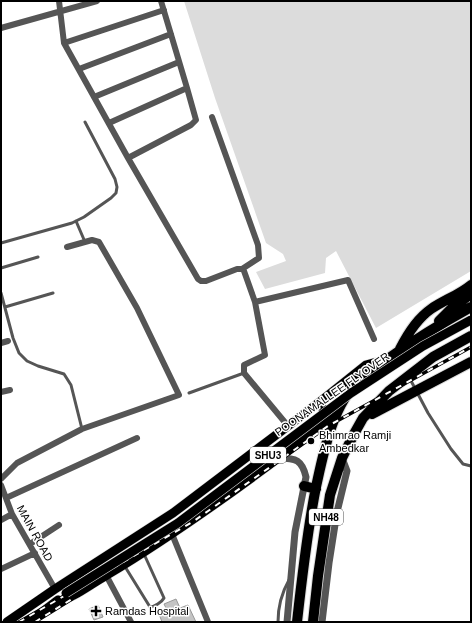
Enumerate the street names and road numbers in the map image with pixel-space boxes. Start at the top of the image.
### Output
street label: POONAMALLEE FLYOVER [273,350,391,438]
road number: SHU3 [250,447,286,463]
street label: MAIN ROAD [15,503,55,563]
road number: NH48 [309,509,343,525]

